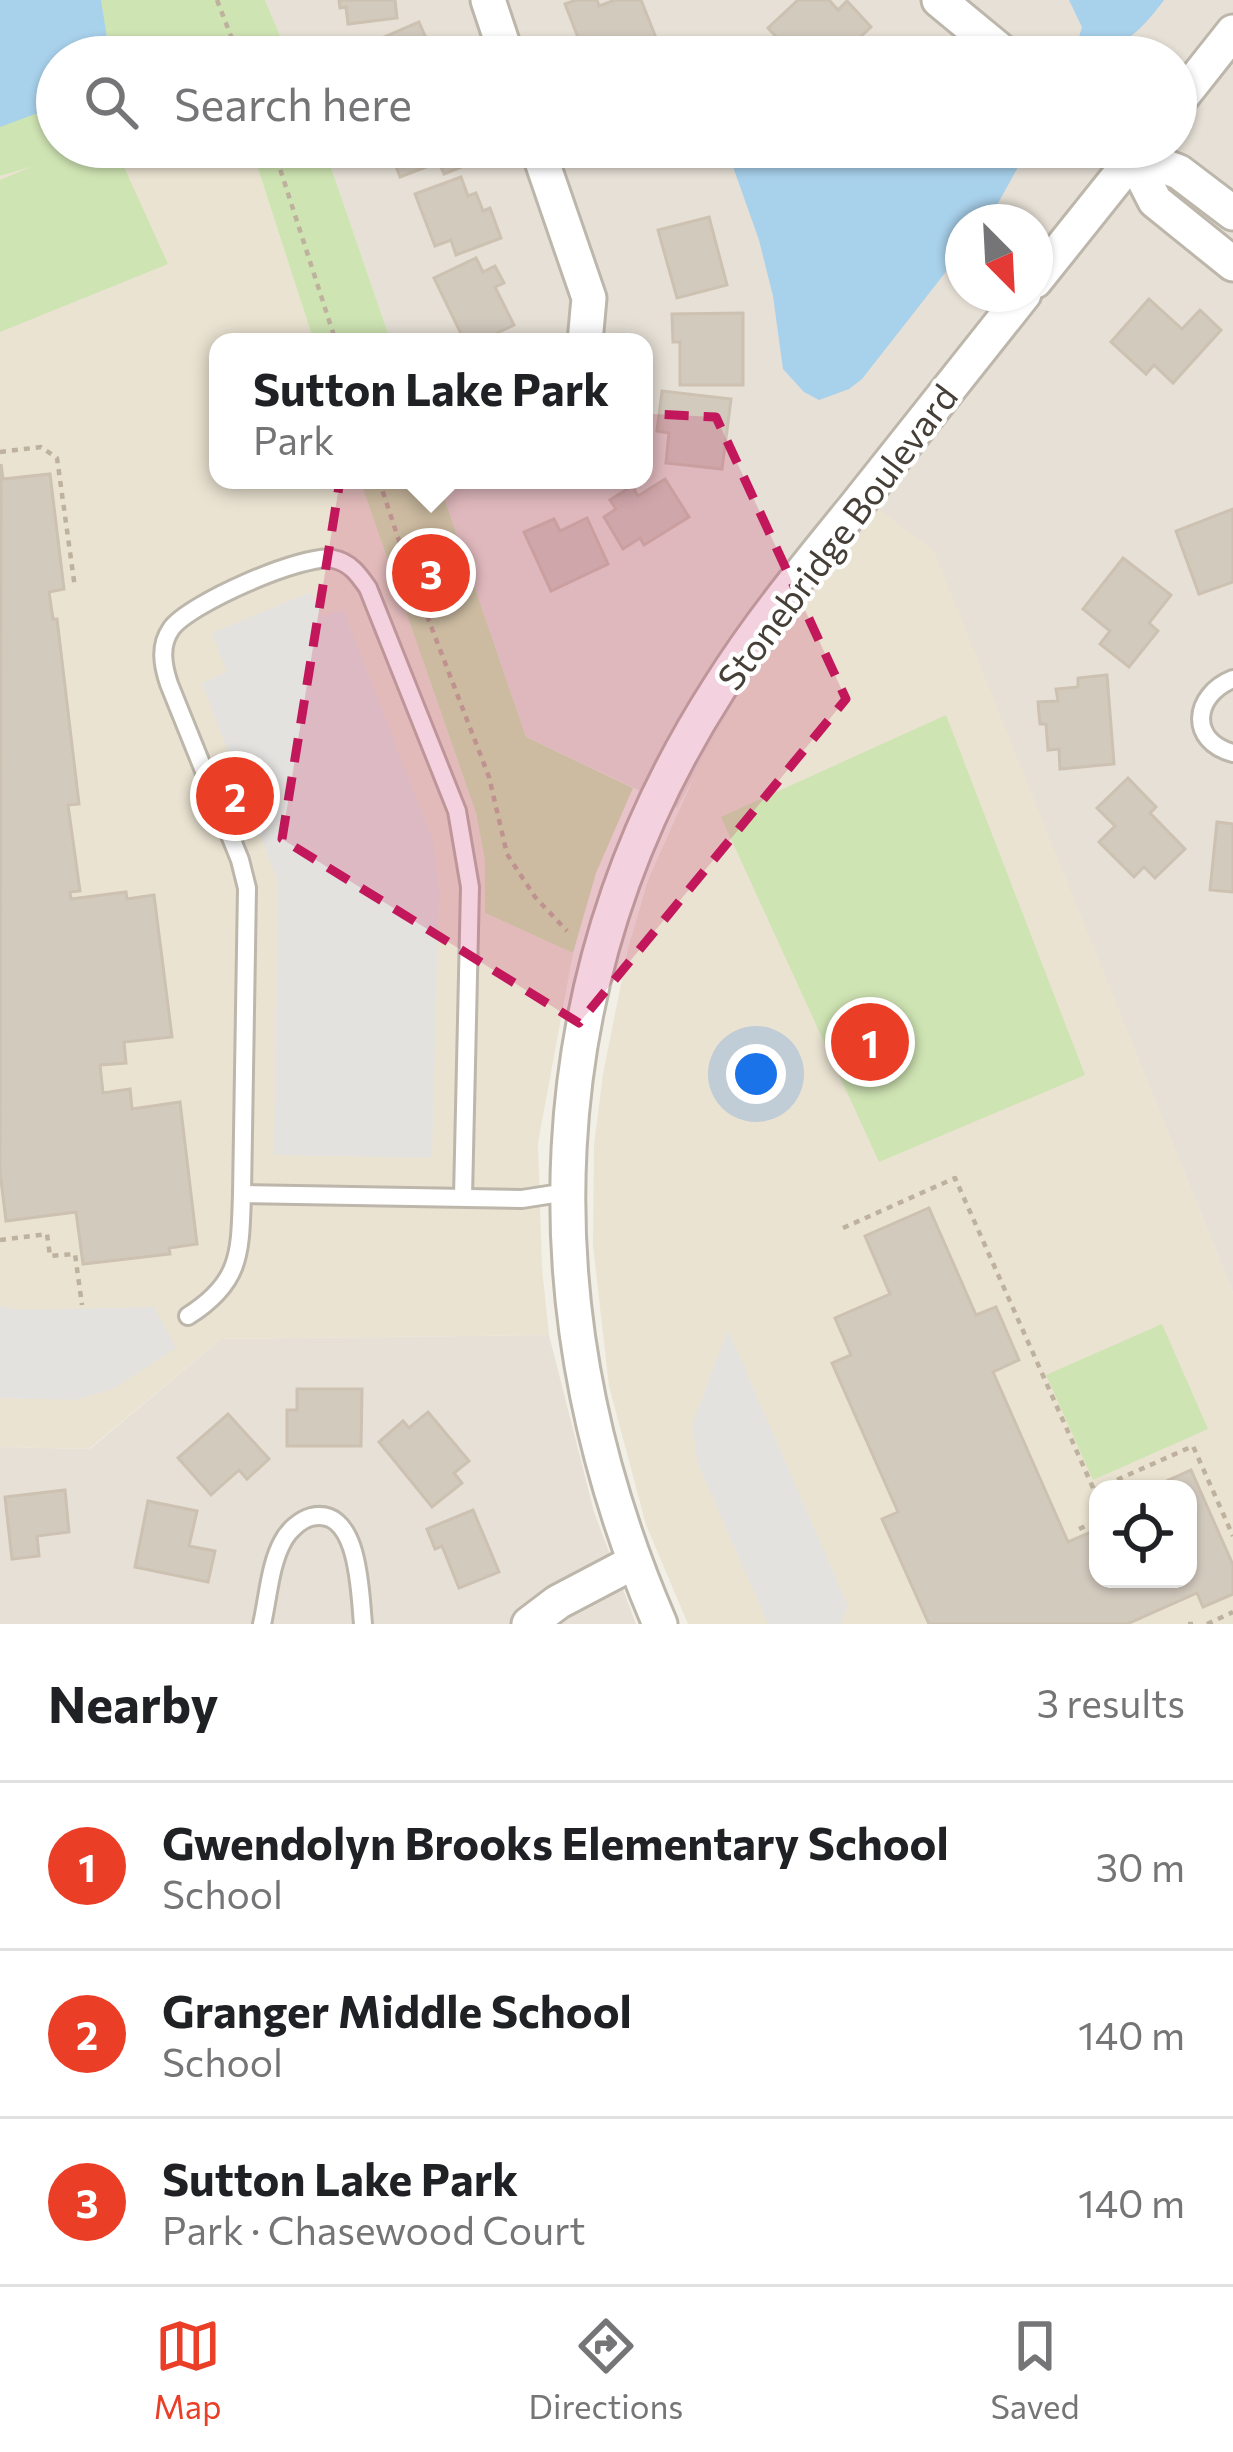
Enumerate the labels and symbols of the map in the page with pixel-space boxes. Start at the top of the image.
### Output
north arrow [945,204,1053,312]
street label: Stonebridge Boulevard [707,375,965,697]
pin: 3 [392,528,470,618]
pin: 2 [196,751,274,841]
pin: 1 [831,997,909,1087]
your location [726,1044,786,1104]

